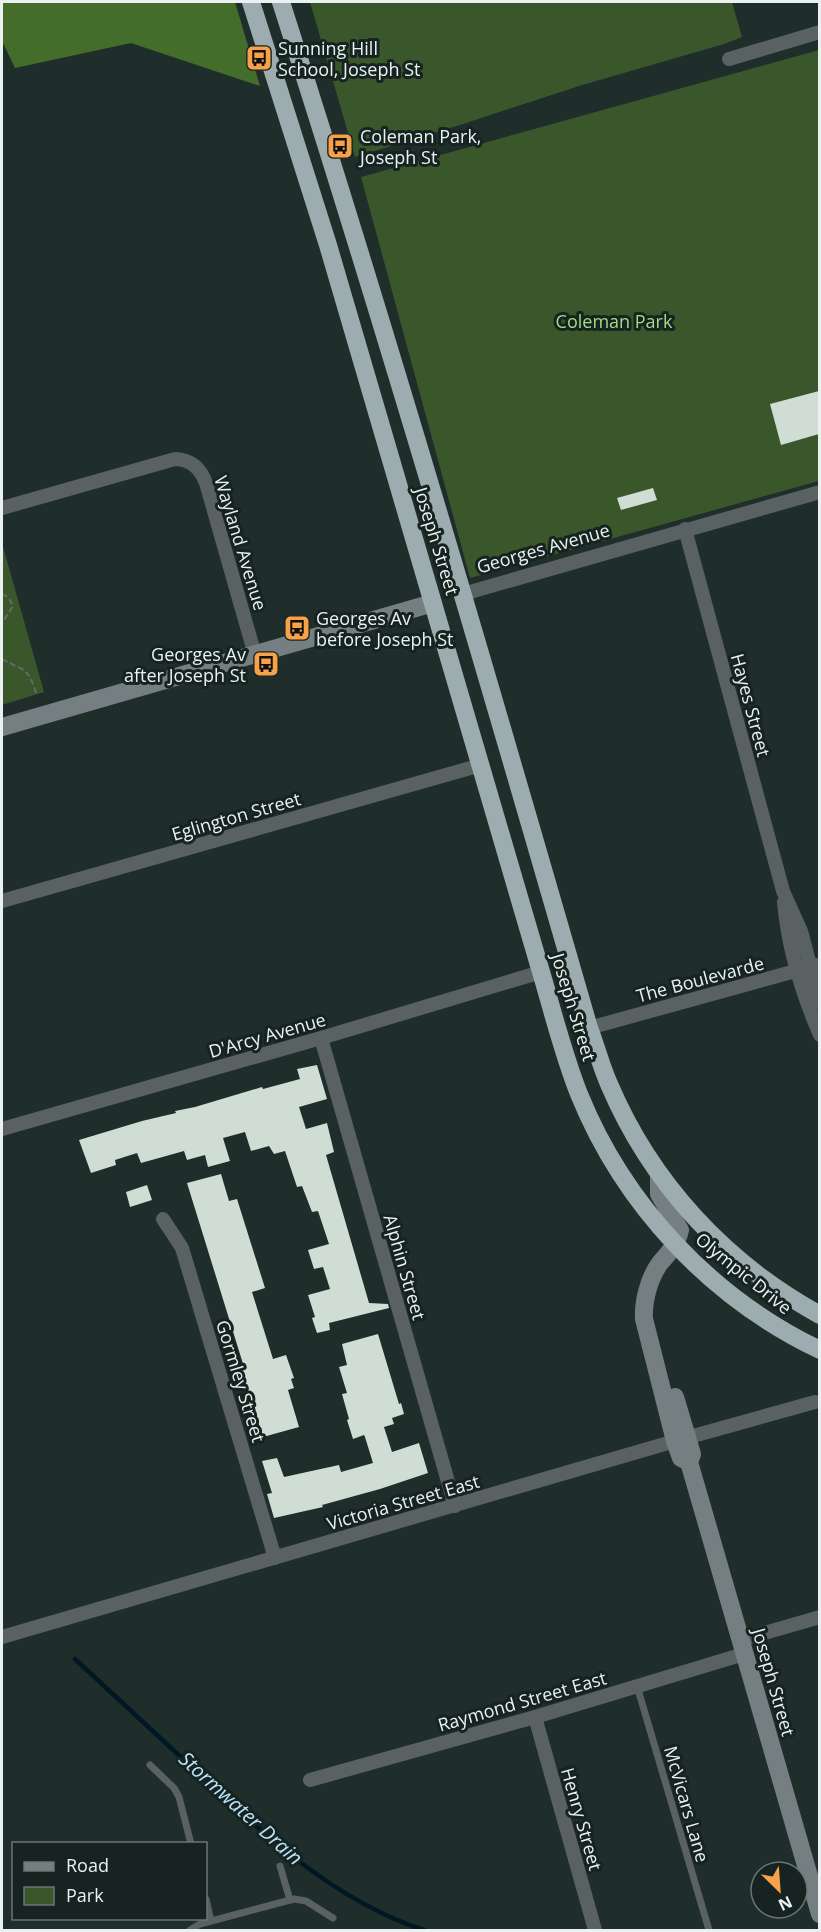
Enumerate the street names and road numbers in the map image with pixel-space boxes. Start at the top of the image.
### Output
street label: Wayland Avenue [209,473,273,613]
street label: Joseph Street [409,482,465,598]
street label: Georges Avenue [474,518,612,578]
street label: Hayes Street [726,651,776,759]
street label: Eglington Street [169,786,303,846]
street label: Joseph Street [546,948,602,1064]
street label: The Boulevarde [633,950,767,1008]
street label: D'Arcy Avenue [206,1007,328,1063]
street label: Alphin Street [379,1212,431,1322]
street label: Olympic Drive [691,1227,797,1319]
street label: Gormley Street [211,1317,271,1445]
street label: Victoria Street East [324,1469,482,1535]
street label: Joseph Street [747,1623,801,1739]
street label: Raymond Street East [435,1665,609,1737]
street label: McVicars Lane [659,1743,715,1865]
street label: Henry Street [556,1765,608,1873]

